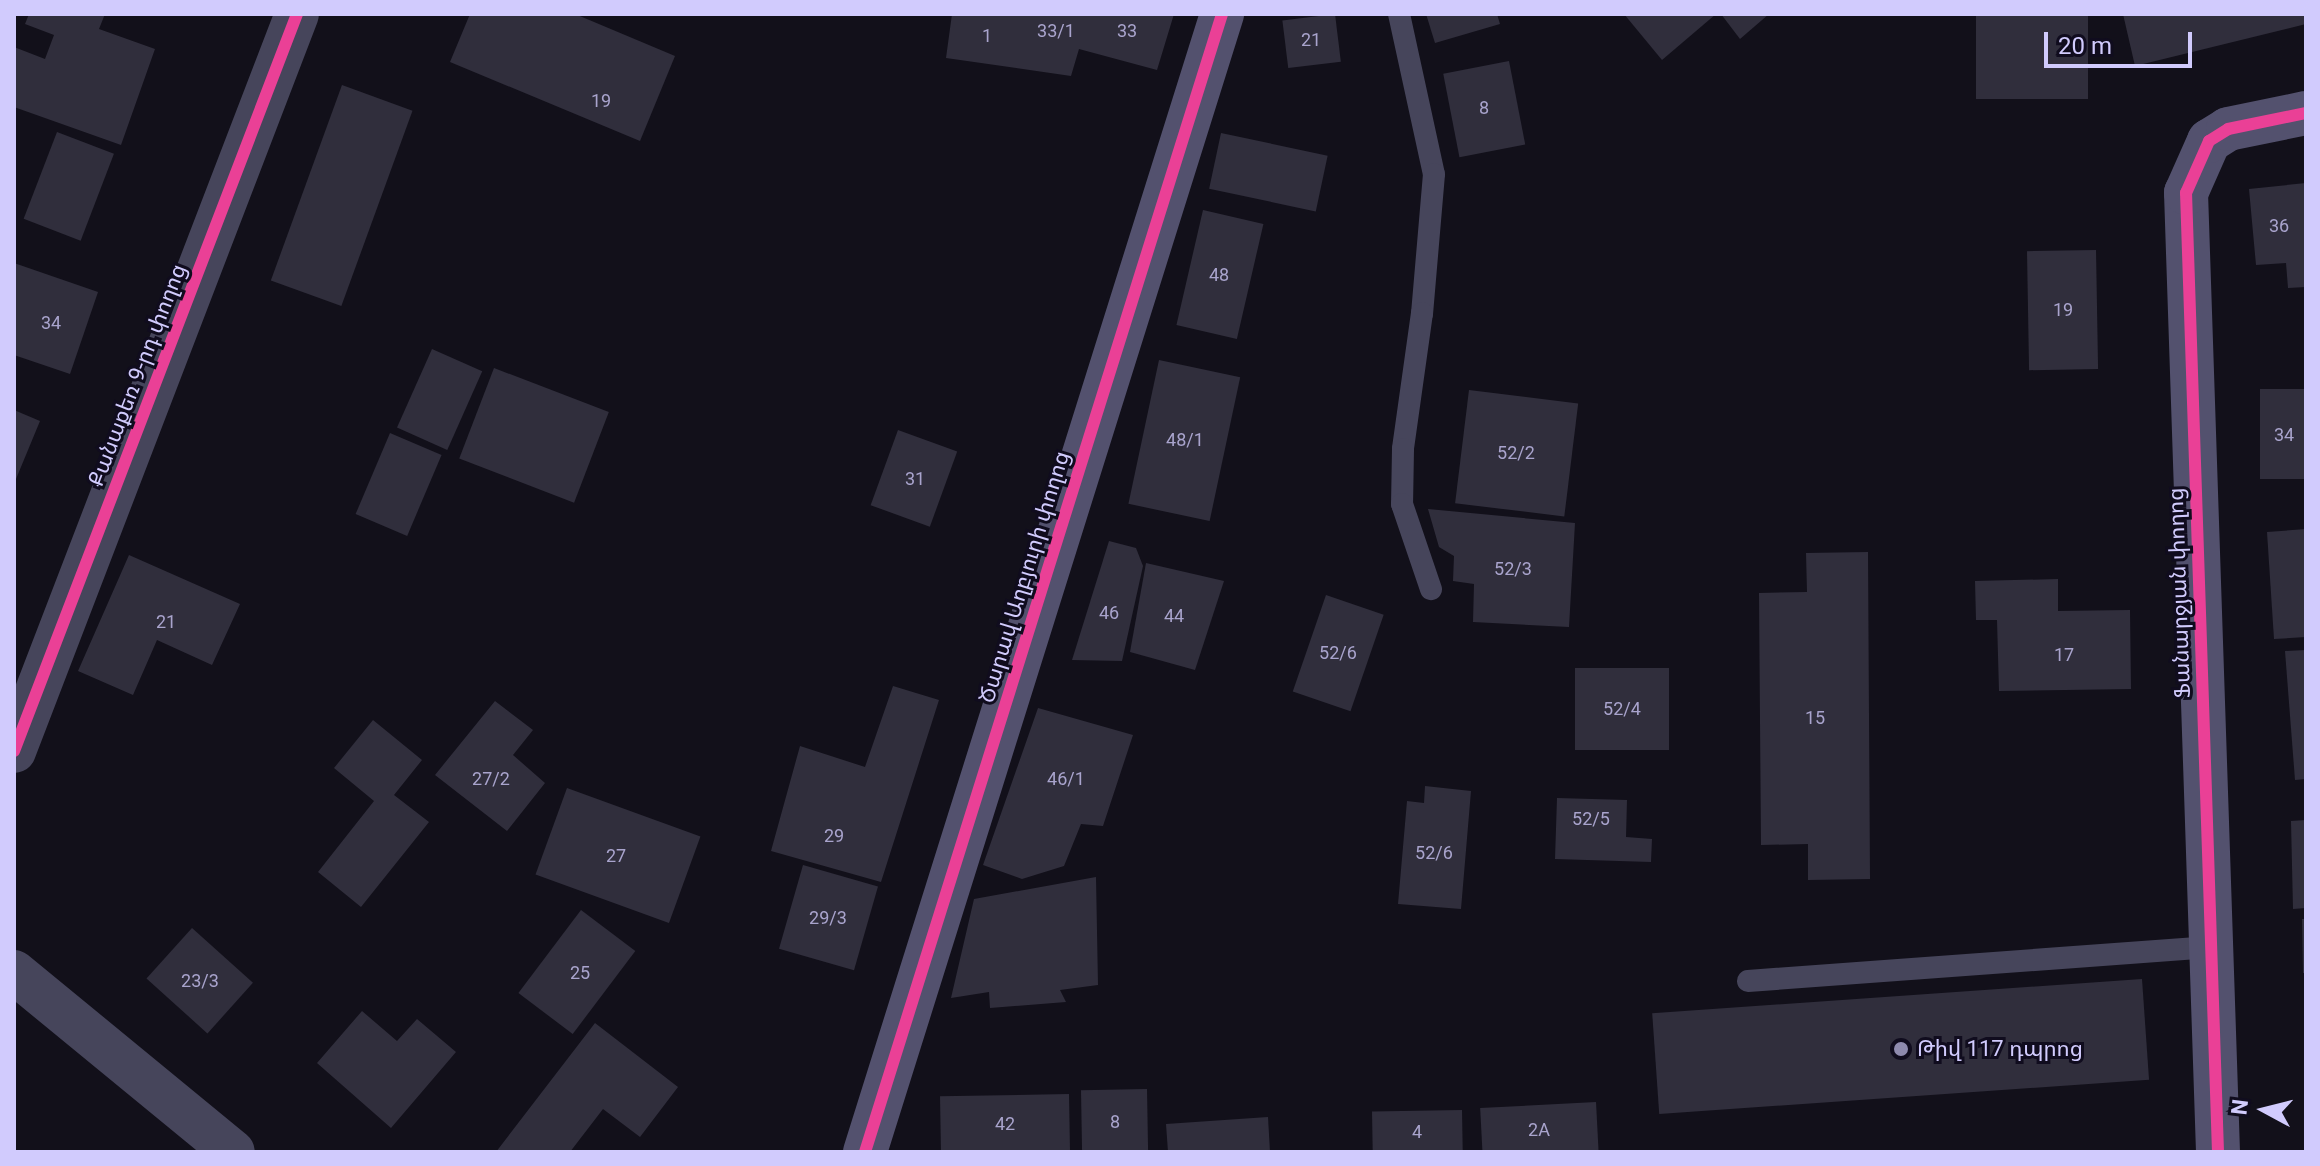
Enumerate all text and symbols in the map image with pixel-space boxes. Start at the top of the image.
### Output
scale bar [2048,16,2196,66]
house number: 33/1 [1037,20,1075,42]
house number: 33 [1117,20,1137,42]
house number: 1 [982,25,992,47]
house number: 21 [1301,29,1321,51]
text: 20 m [2058,32,2112,60]
house number: 19 [591,90,611,112]
house number: 8 [1479,97,1489,119]
house number: 36 [2269,215,2289,237]
street label: Քանաքեռ 9-րդ փողոց [82,260,192,490]
house number: 48 [1209,264,1229,286]
house number: 19 [2053,299,2073,321]
house number: 34 [41,312,61,334]
house number: 34 [2274,424,2294,446]
house number: 48/1 [1166,429,1204,451]
house number: 52/2 [1497,442,1535,464]
street label: Ծարավ Աղբյուրի փողոց [973,448,1075,706]
house number: 31 [905,468,925,490]
street label: Ֆանարջյան փողոց [2162,487,2196,699]
house number: 52/3 [1494,558,1532,580]
house number: 46 [1099,602,1119,624]
house number: 44 [1164,605,1184,627]
house number: 21 [156,611,176,633]
house number: 52/6 [1319,642,1357,664]
house number: 17 [2054,644,2074,666]
house number: 52/4 [1603,698,1641,720]
house number: 15 [1805,707,1825,729]
house number: 27/2 [472,768,510,790]
house number: 46/1 [1047,768,1085,790]
house number: 52/5 [1572,808,1610,830]
house number: 29 [824,825,844,847]
house number: 52/6 [1415,842,1453,864]
house number: 27 [606,845,626,867]
house number: 29/3 [809,907,847,929]
house number: 25 [570,962,590,984]
house number: 23/3 [181,970,219,992]
place label: Թիվ 117 դպրոց [1917,1036,2083,1062]
marker: Թիվ 117 դպրոց [1892,1040,1910,1058]
north arrow [2224,1070,2304,1150]
text: N [2226,1098,2253,1116]
house number: 8 [1110,1111,1120,1133]
house number: 42 [995,1113,1015,1135]
house number: 2A [1528,1119,1550,1141]
house number: 4 [1412,1121,1422,1143]

